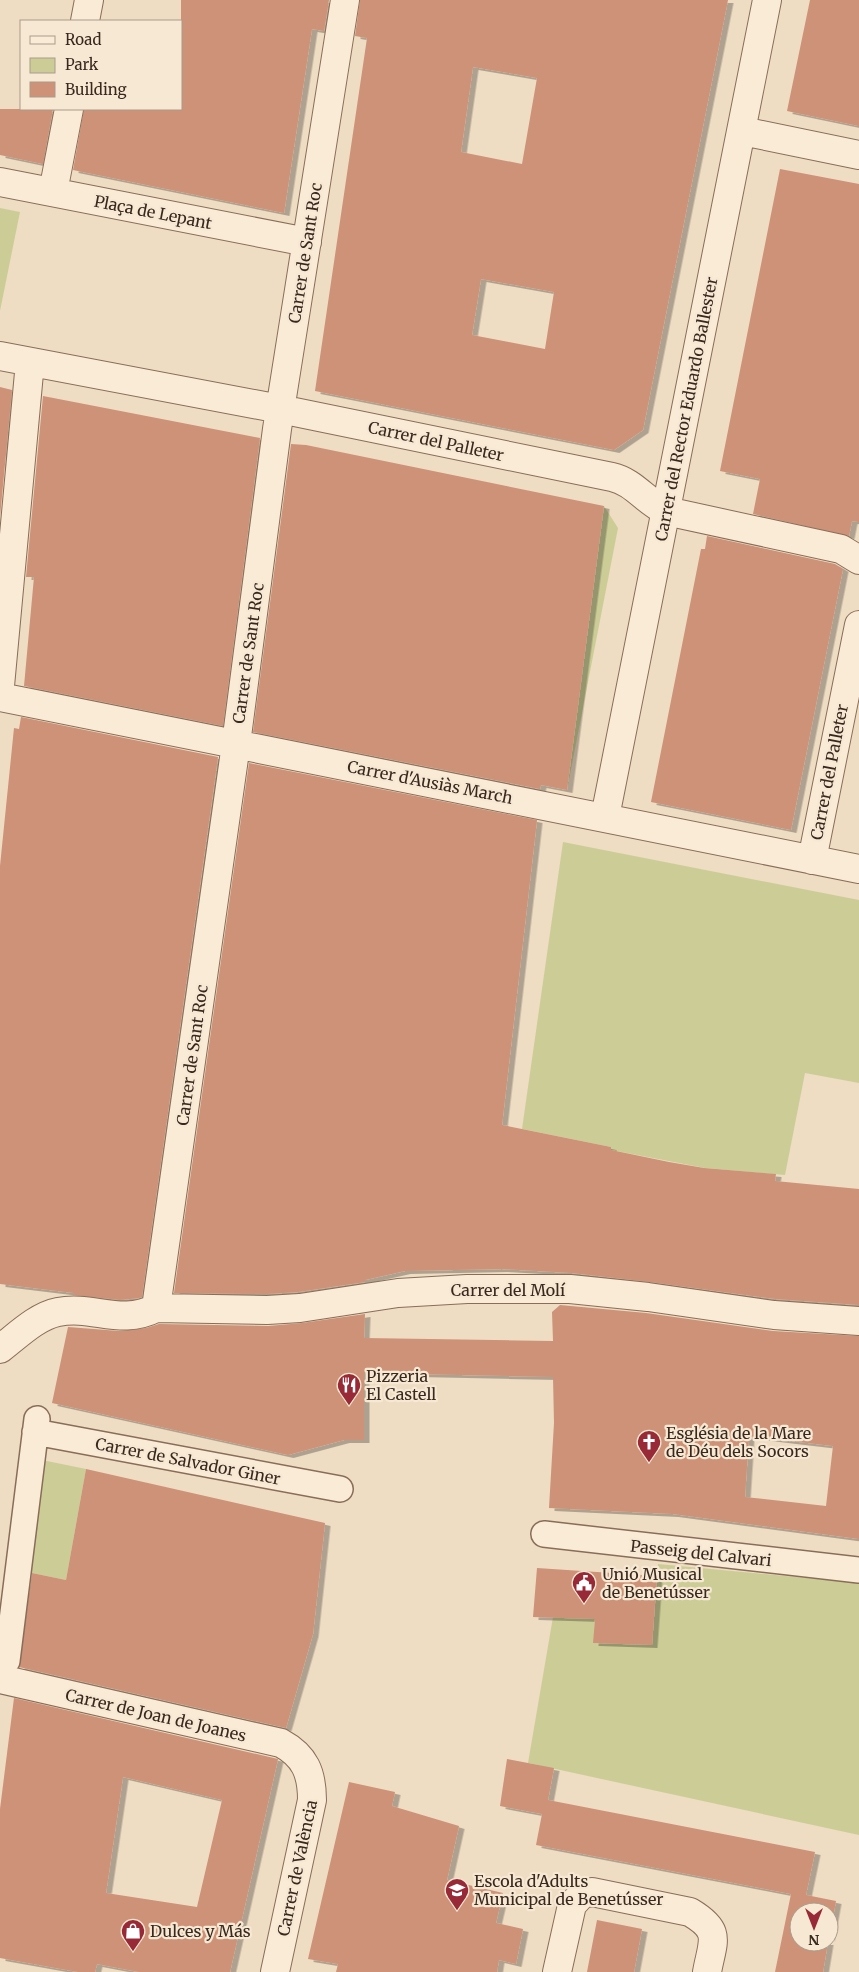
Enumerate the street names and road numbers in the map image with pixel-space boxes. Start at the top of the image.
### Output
street label: Carrer de Sant Roc [284,181,326,325]
street label: Plaça de Lepant [92,191,214,233]
street label: Carrer del Rector Eduardo Ballester [651,275,721,543]
street label: Carrer del Palleter [366,417,506,465]
street label: Carrer de Sant Roc [228,581,268,725]
street label: Carrer del Palleter [806,702,852,842]
street label: Carrer d'Ausiàs March [346,756,515,808]
street label: Carrer de Sant Roc [172,983,212,1127]
street label: Carrer del Molí [451,1280,566,1300]
street label: Carrer de Salvador Giner [94,1433,282,1489]
street label: Passeig del Calvari [629,1536,773,1570]
street label: Carrer de Joan de Joanes [64,1684,248,1746]
street label: Carrer de València [273,1798,321,1938]

